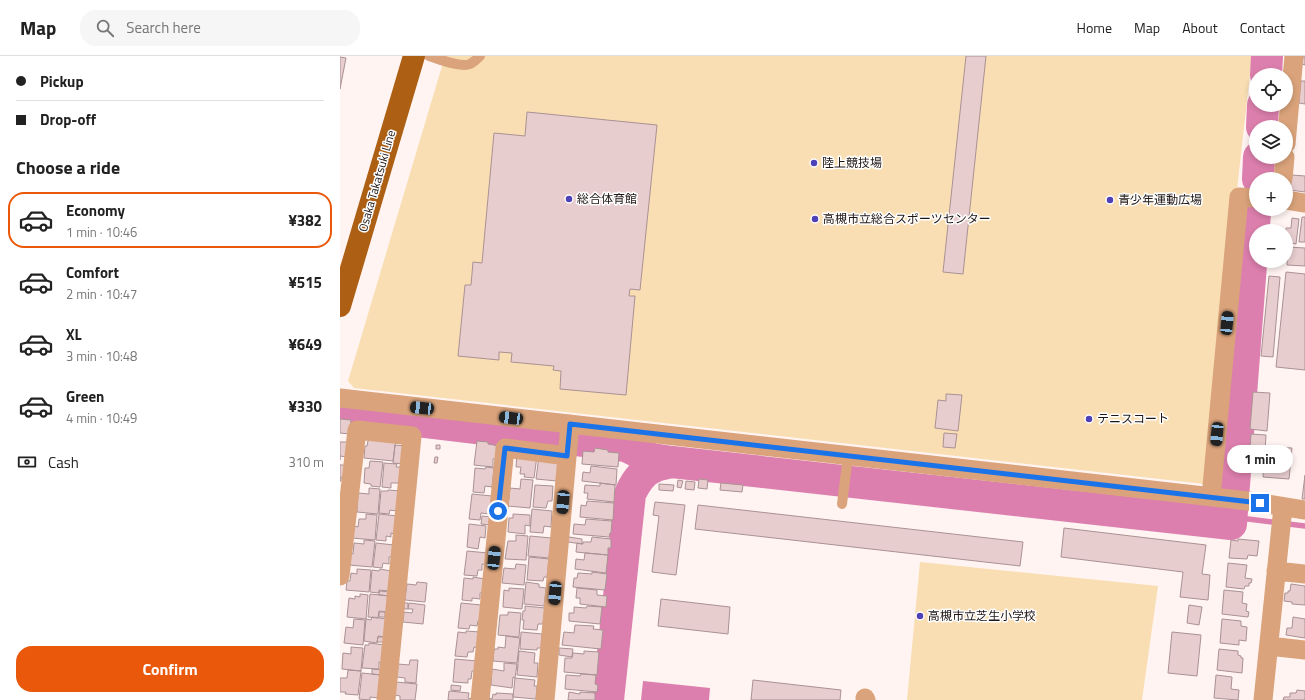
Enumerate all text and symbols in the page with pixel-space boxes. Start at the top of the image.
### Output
search box [80,10,360,46]
text: Map [20,13,56,42]
text: Search here [126,16,201,39]
icon: search [94,17,116,39]
text: Home [1077,17,1112,38]
text: Map [1134,17,1160,38]
text: About [1182,17,1218,38]
text: Contact [1240,17,1285,38]
map controls [1249,68,1293,268]
button: locate [1249,68,1293,112]
text: Pickup [40,70,84,93]
text: Drop-off [40,108,96,131]
button: layers [1249,120,1293,164]
street label: Osaka Takatsuki Line [353,128,400,234]
place label: 陸上競技場 [822,153,882,172]
text: Choose a ride [16,154,120,181]
marker: 陸上競技場 [809,158,819,168]
button: + [1249,172,1293,216]
place label: 総合体育館 [577,189,637,208]
place label: 青少年運動広場 [1118,190,1202,209]
marker: 総合体育館 [564,194,574,204]
marker: 青少年運動広場 [1105,195,1115,205]
text: Economy [66,199,125,222]
icon: car [18,202,54,238]
text: ¥382 [288,209,322,232]
place label: 高槻市立総合スポーツセンター [823,209,991,228]
marker: 高槻市立総合スポーツセンター [810,214,820,224]
text: 1 min · 10:46 [66,222,137,242]
button: − [1249,224,1293,268]
text: Comfort [66,261,119,284]
icon: car [18,264,54,300]
text: ¥515 [288,271,322,294]
text: 2 min · 10:47 [66,284,137,304]
car [1220,311,1234,335]
text: XL [66,323,82,346]
icon: car [18,326,54,362]
text: ¥649 [288,333,322,356]
text: 3 min · 10:48 [66,346,137,366]
text: Green [66,385,104,408]
icon: car [18,388,54,424]
text: ¥330 [288,395,322,418]
car [409,401,435,415]
text: 4 min · 10:49 [66,408,137,428]
place label: テニスコート [1097,409,1169,428]
car [498,411,524,425]
marker: テニスコート [1084,414,1094,424]
car [1210,422,1224,446]
callout: 1 min [1227,445,1293,473]
text: 1 min [1244,449,1276,469]
icon: cash [16,451,38,473]
text: Cash [48,451,79,474]
text: 310 m [288,452,324,472]
car [556,490,570,514]
route end [1251,494,1269,512]
route start [489,502,507,520]
car [487,545,501,571]
car [548,581,562,605]
place label: 高槻市立芝生小学校 [928,606,1036,625]
marker: 高槻市立芝生小学校 [915,611,925,621]
button: Confirm [16,646,324,692]

